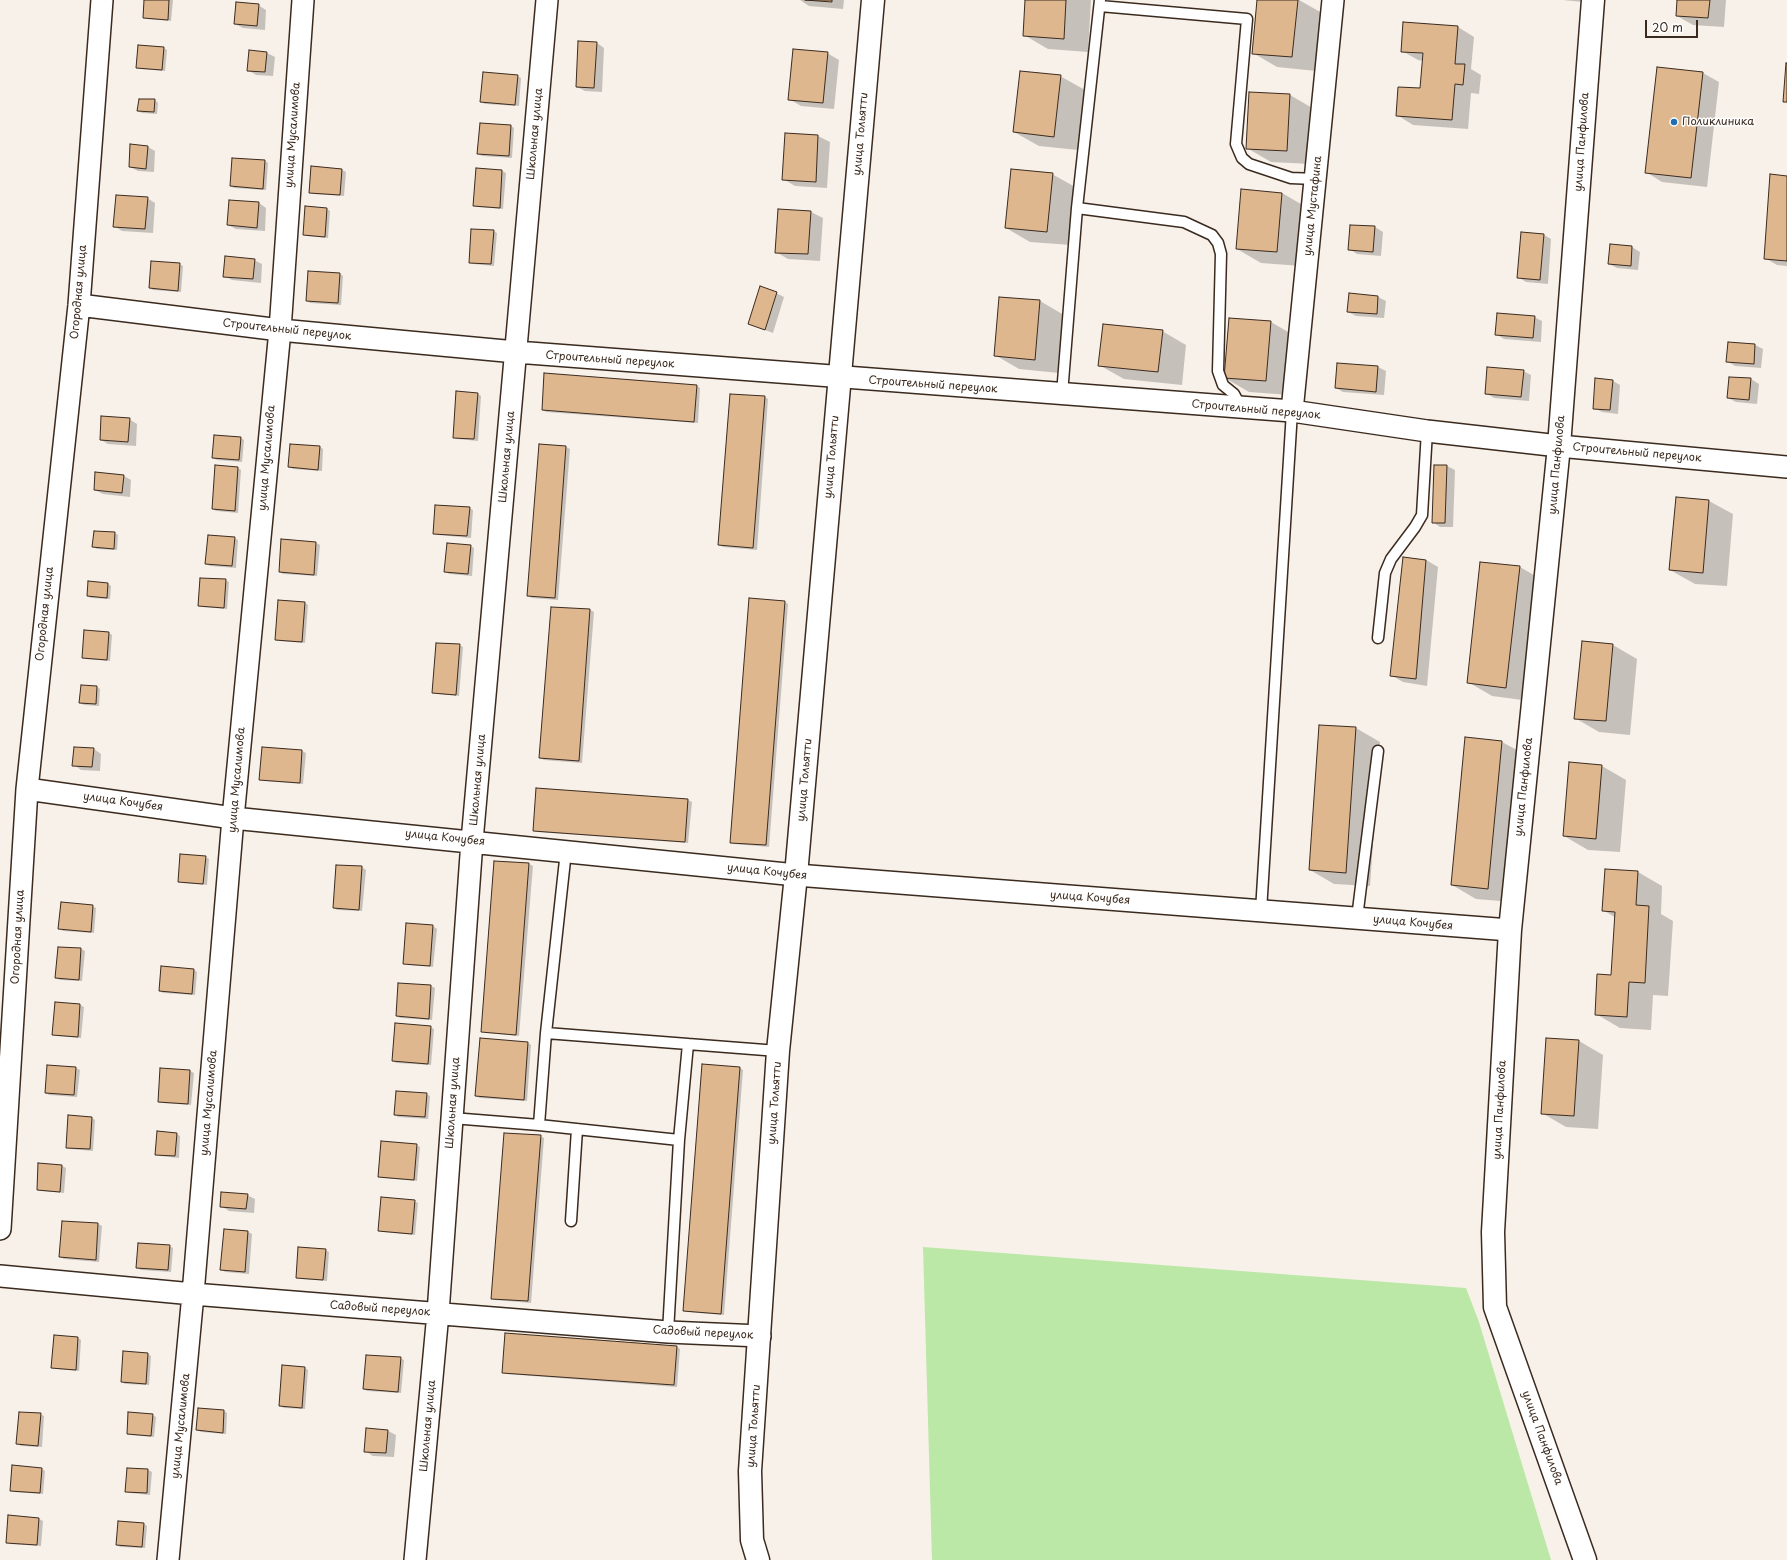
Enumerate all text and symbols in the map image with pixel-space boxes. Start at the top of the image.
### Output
scale bar [1647,12,1700,38]
text: 20 m [1652,18,1683,36]
street label: улица Мусалимова [283,82,303,188]
street label: Школьная улица [524,88,546,180]
street label: улица Тольятти [851,92,871,176]
street label: улица Панфилова [1572,92,1592,192]
place label: Поликлиника [1682,115,1754,129]
marker: Поликлиника [1669,117,1679,127]
street label: улица Мустафина [1301,155,1325,257]
street label: Огородная улица [68,244,90,340]
street label: Строительный переулок [222,317,352,343]
street label: Строительный переулок [545,349,675,371]
street label: Строительный переулок [868,374,998,396]
street label: Строительный переулок [1191,398,1321,422]
street label: улица Мусалимова [256,405,278,511]
street label: Школьная улица [496,411,518,503]
street label: улица Тольятти [822,415,842,499]
street label: улица Панфилова [1546,415,1568,515]
street label: Строительный переулок [1572,441,1702,465]
street label: Огородная улица [33,566,57,662]
street label: улица Мусалимова [226,727,248,833]
street label: Школьная улица [467,734,489,826]
street label: улица Панфилова [1512,737,1536,837]
street label: улица Тольятти [795,738,815,822]
street label: улица Кочубея [82,790,164,814]
street label: улица Кочубея [404,827,486,849]
street label: улица Кочубея [726,861,808,883]
street label: Огородная улица [9,889,27,985]
street label: улица Кочубея [1050,889,1130,907]
street label: улица Кочубея [1372,913,1454,933]
street label: улица Мусалимова [198,1050,220,1156]
street label: Школьная улица [443,1057,463,1149]
street label: улица Панфилова [1491,1060,1509,1160]
street label: улица Тольятти [766,1061,784,1145]
street label: Садовый переулок [329,1299,431,1319]
street label: Садовый переулок [652,1324,754,1342]
street label: улица Мусалимова [169,1373,193,1479]
street label: Школьная улица [417,1380,439,1472]
street label: улица Тольятти [745,1384,763,1468]
street label: улица Панфилова [1519,1389,1565,1487]

